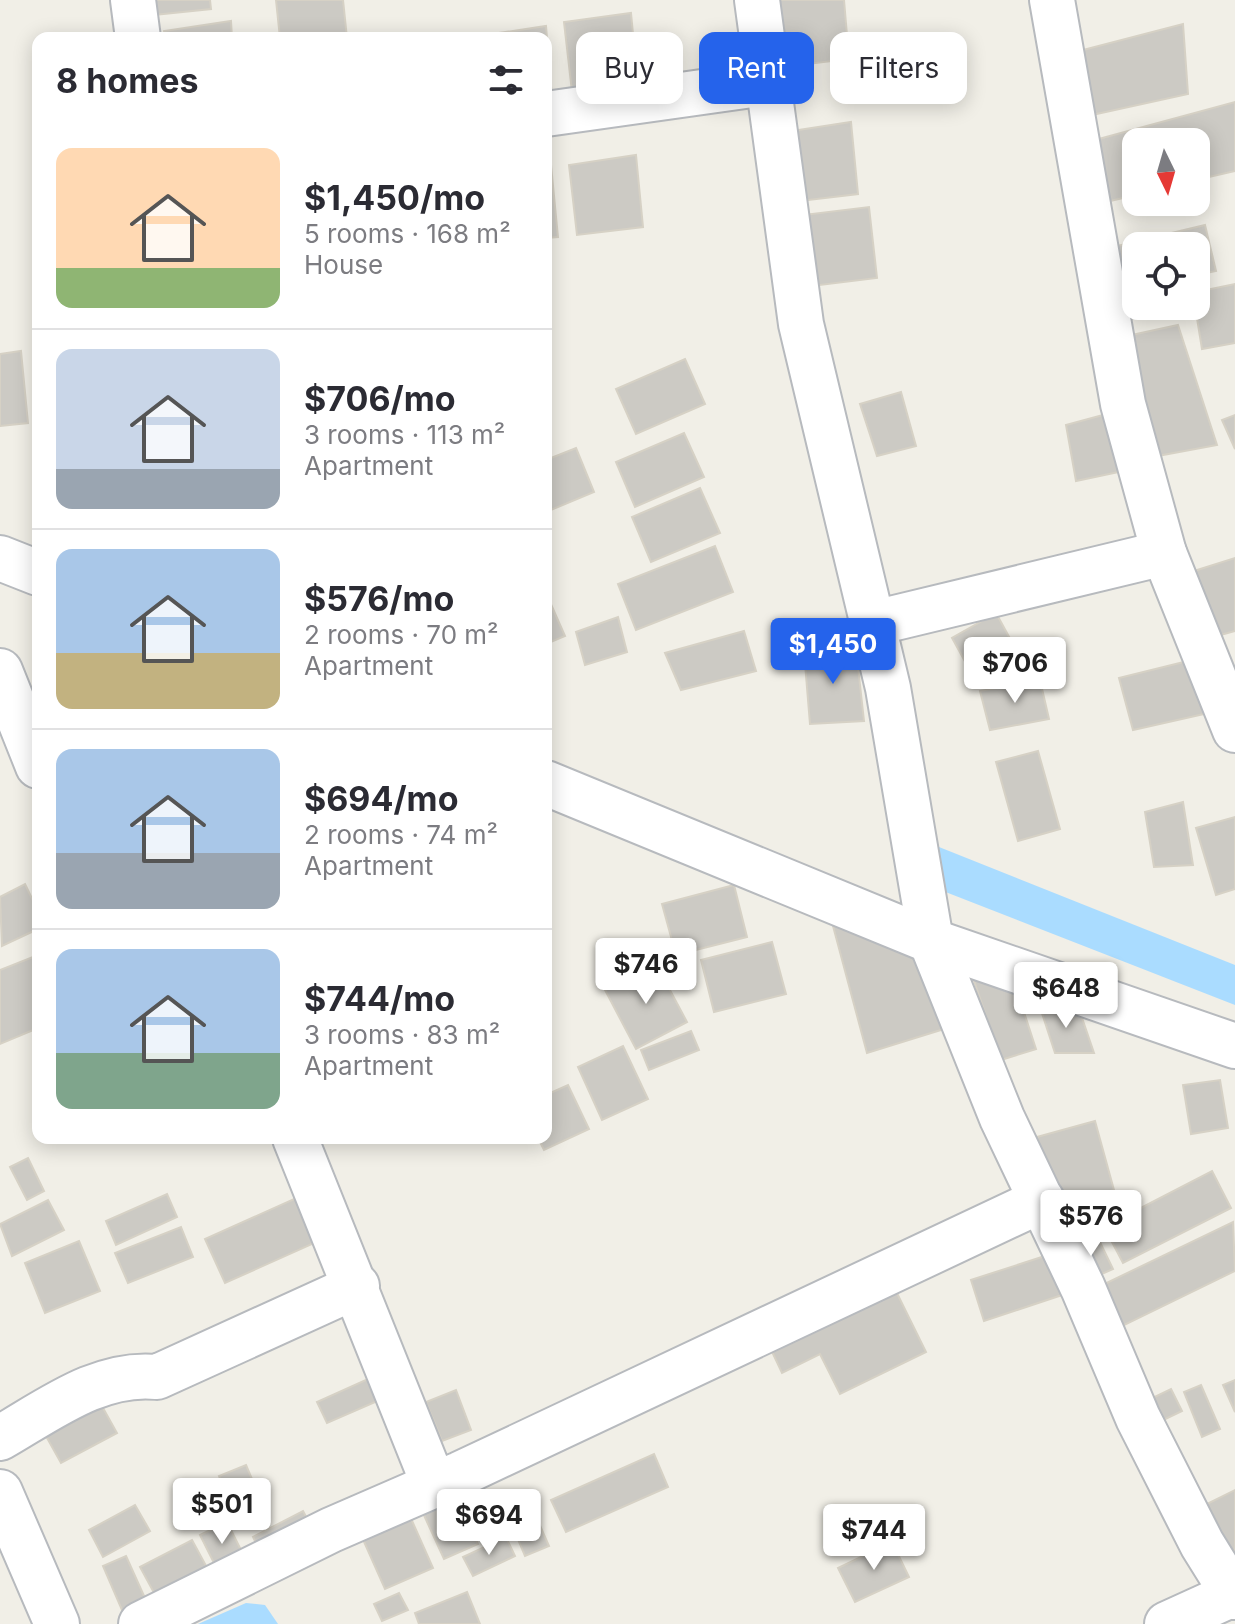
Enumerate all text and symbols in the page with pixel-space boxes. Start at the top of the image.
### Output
chip: Buy [576,32,683,104]
chip: Rent [699,32,814,104]
chip: Filters [830,32,967,104]
icon: filters [484,58,528,102]
text: 8 homes [56,60,199,101]
north arrow [1122,128,1210,216]
map controls [1122,128,1210,320]
text: $1,450/mo [304,177,485,218]
icon: home [120,180,216,276]
text: 5 rooms · 168 m² [304,218,511,249]
button: locate [1122,232,1210,320]
text: House [304,249,383,280]
text: $706/mo [304,378,456,419]
icon: home [120,381,216,477]
text: 3 rooms · 113 m² [304,419,505,450]
text: Apartment [304,450,433,481]
text: $576/mo [304,578,454,619]
icon: home [120,581,216,677]
pin: $1,450 [768,618,898,686]
text: 2 rooms · 70 m² [304,619,499,650]
text: $1,450 [789,628,877,659]
pin: $706 [968,637,1062,705]
text: $706 [982,647,1048,678]
text: Apartment [304,650,433,681]
text: $694/mo [304,778,459,819]
icon: home [120,781,216,877]
text: 2 rooms · 74 m² [304,819,498,850]
text: Apartment [304,850,433,881]
pin: $746 [599,938,693,1006]
text: $746 [613,948,679,979]
pin: $648 [1019,962,1113,1030]
text: $648 [1032,972,1100,1003]
text: $744/mo [304,978,455,1019]
icon: home [120,981,216,1077]
text: 3 rooms · 83 m² [304,1019,500,1050]
text: Apartment [304,1050,433,1081]
pin: $576 [1044,1190,1138,1258]
text: $576 [1058,1200,1124,1231]
pin: $501 [175,1478,269,1546]
text: $501 [191,1488,253,1519]
pin: $694 [442,1489,536,1557]
text: $694 [455,1499,523,1530]
pin: $744 [827,1504,921,1572]
text: $744 [841,1514,907,1545]

